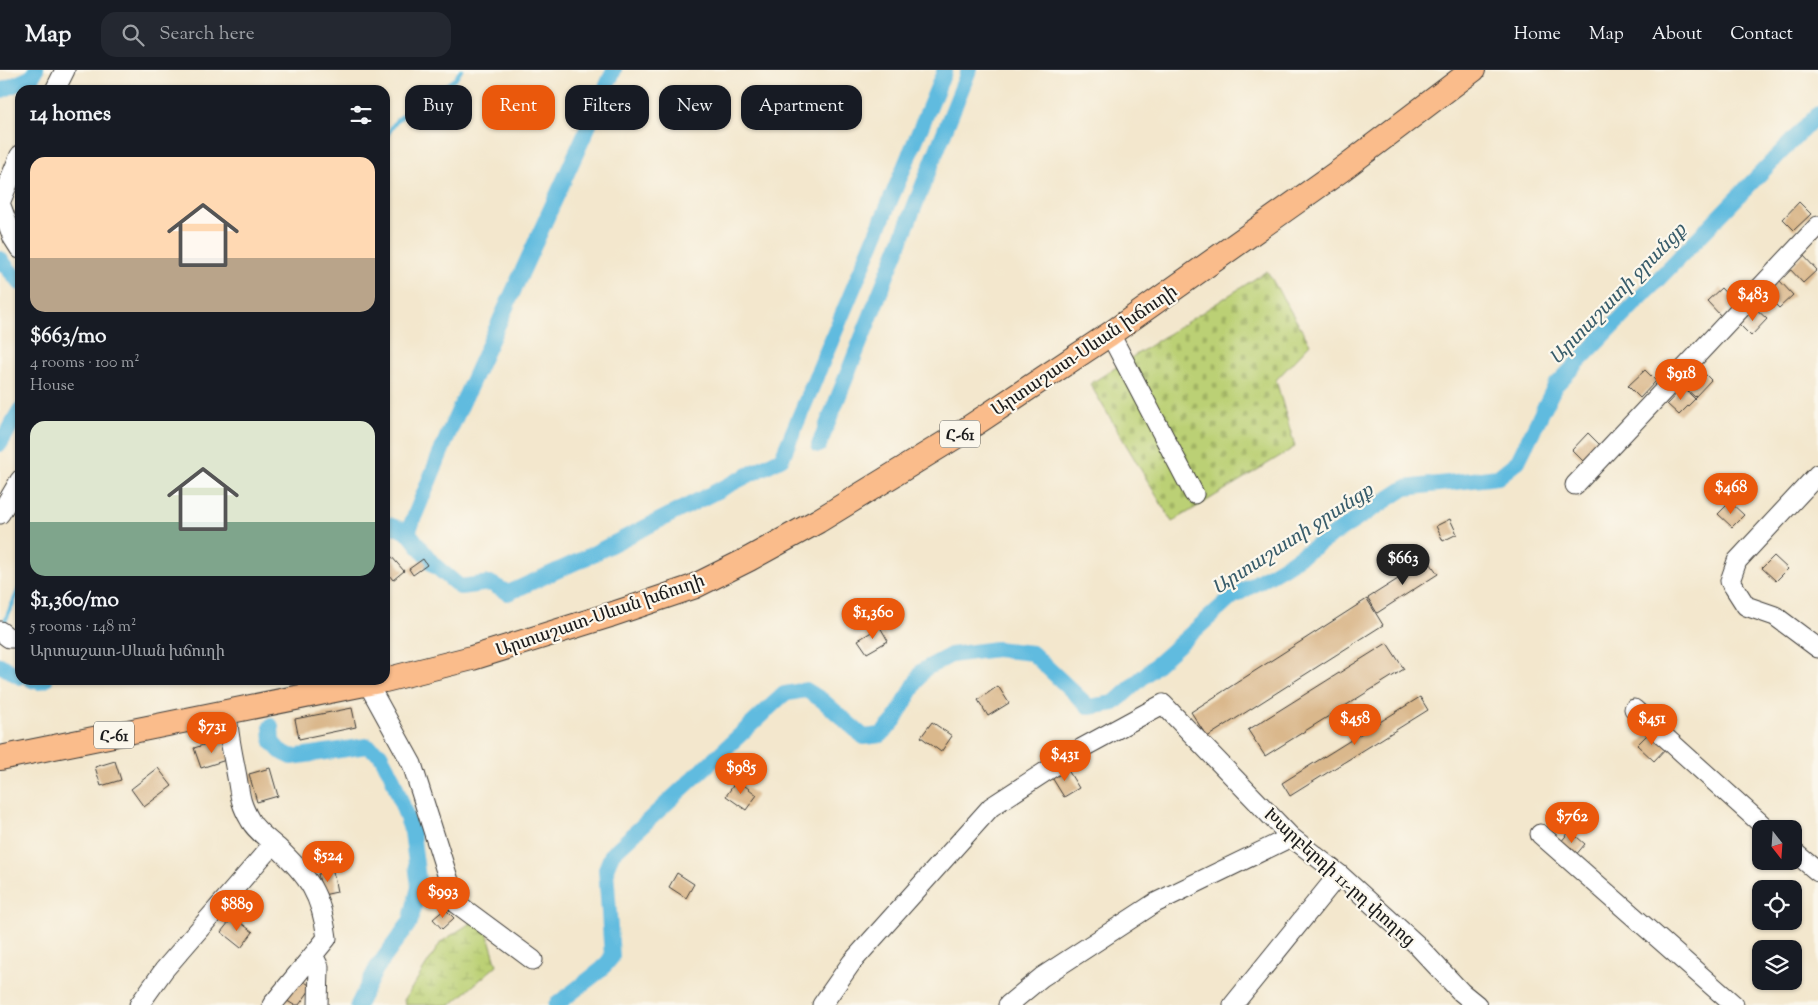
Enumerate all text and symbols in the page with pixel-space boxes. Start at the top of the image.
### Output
search box [101,12,451,57]
text: Map [25,18,71,52]
icon: search [119,21,147,49]
text: Search here [159,21,255,48]
text: Home [1514,22,1561,48]
text: Map [1589,22,1624,48]
text: About [1652,22,1702,48]
text: Contact [1730,22,1793,48]
chip: Buy [405,85,472,130]
chip: Rent [482,85,555,130]
chip: Filters [565,85,649,130]
chip: New [659,85,731,130]
chip: Apartment [741,85,862,130]
text: 14 homes [30,100,111,130]
icon: filters [347,101,375,129]
icon: home [158,190,248,280]
water label: Արտաշատի ջրանցք [1544,217,1694,371]
street label: Արտաշատ-Սևան խճուղի [987,280,1183,424]
pin: $483 [1723,280,1783,322]
text: $483 [1737,284,1769,307]
text: $663/mo [30,322,106,352]
text: 4 rooms · 100 m² [30,352,140,375]
pin: $918 [1651,358,1711,401]
text: $918 [1666,363,1696,386]
text: House [30,375,74,398]
road number: Հ-61 [940,420,980,448]
icon: home [158,454,248,544]
pin: $468 [1701,472,1761,515]
water label: Արտաշատի ջրանցք [1208,477,1380,602]
text: $468 [1715,477,1747,500]
pin: $663 [1373,544,1433,586]
text: $663 [1388,548,1418,571]
street label: Արտաշատ-Սևան խճուղի [493,569,709,665]
text: $1,360/mo [30,586,119,616]
pin: $1,360 [832,598,914,640]
text: $1,360 [853,602,893,625]
text: 5 rooms · 148 m² [30,616,136,639]
text: Արտաշատ-Սևան խճուղի [30,641,225,664]
pin: $458 [1325,704,1385,746]
pin: $451 [1622,704,1682,746]
text: $458 [1340,708,1370,731]
text: $451 [1638,708,1666,731]
pin: $731 [182,712,242,754]
text: $731 [198,716,226,739]
road number: Հ-61 [94,722,134,748]
pin: $431 [1035,740,1095,782]
text: $431 [1051,744,1079,767]
pin: $985 [711,752,771,795]
text: $985 [726,757,756,780]
pin: $762 [1542,802,1602,844]
street label: Խարբերդի 11-րդ փողոց [1257,803,1420,954]
text: $762 [1556,806,1588,829]
north arrow [1752,820,1802,870]
map controls [1752,820,1802,990]
pin: $524 [298,840,358,883]
text: $524 [313,845,343,868]
pin: $993 [413,876,473,919]
button: locate [1752,880,1802,930]
text: $993 [428,881,458,904]
pin: $889 [207,890,267,932]
text: $889 [221,894,253,917]
button: layers [1752,940,1802,990]

